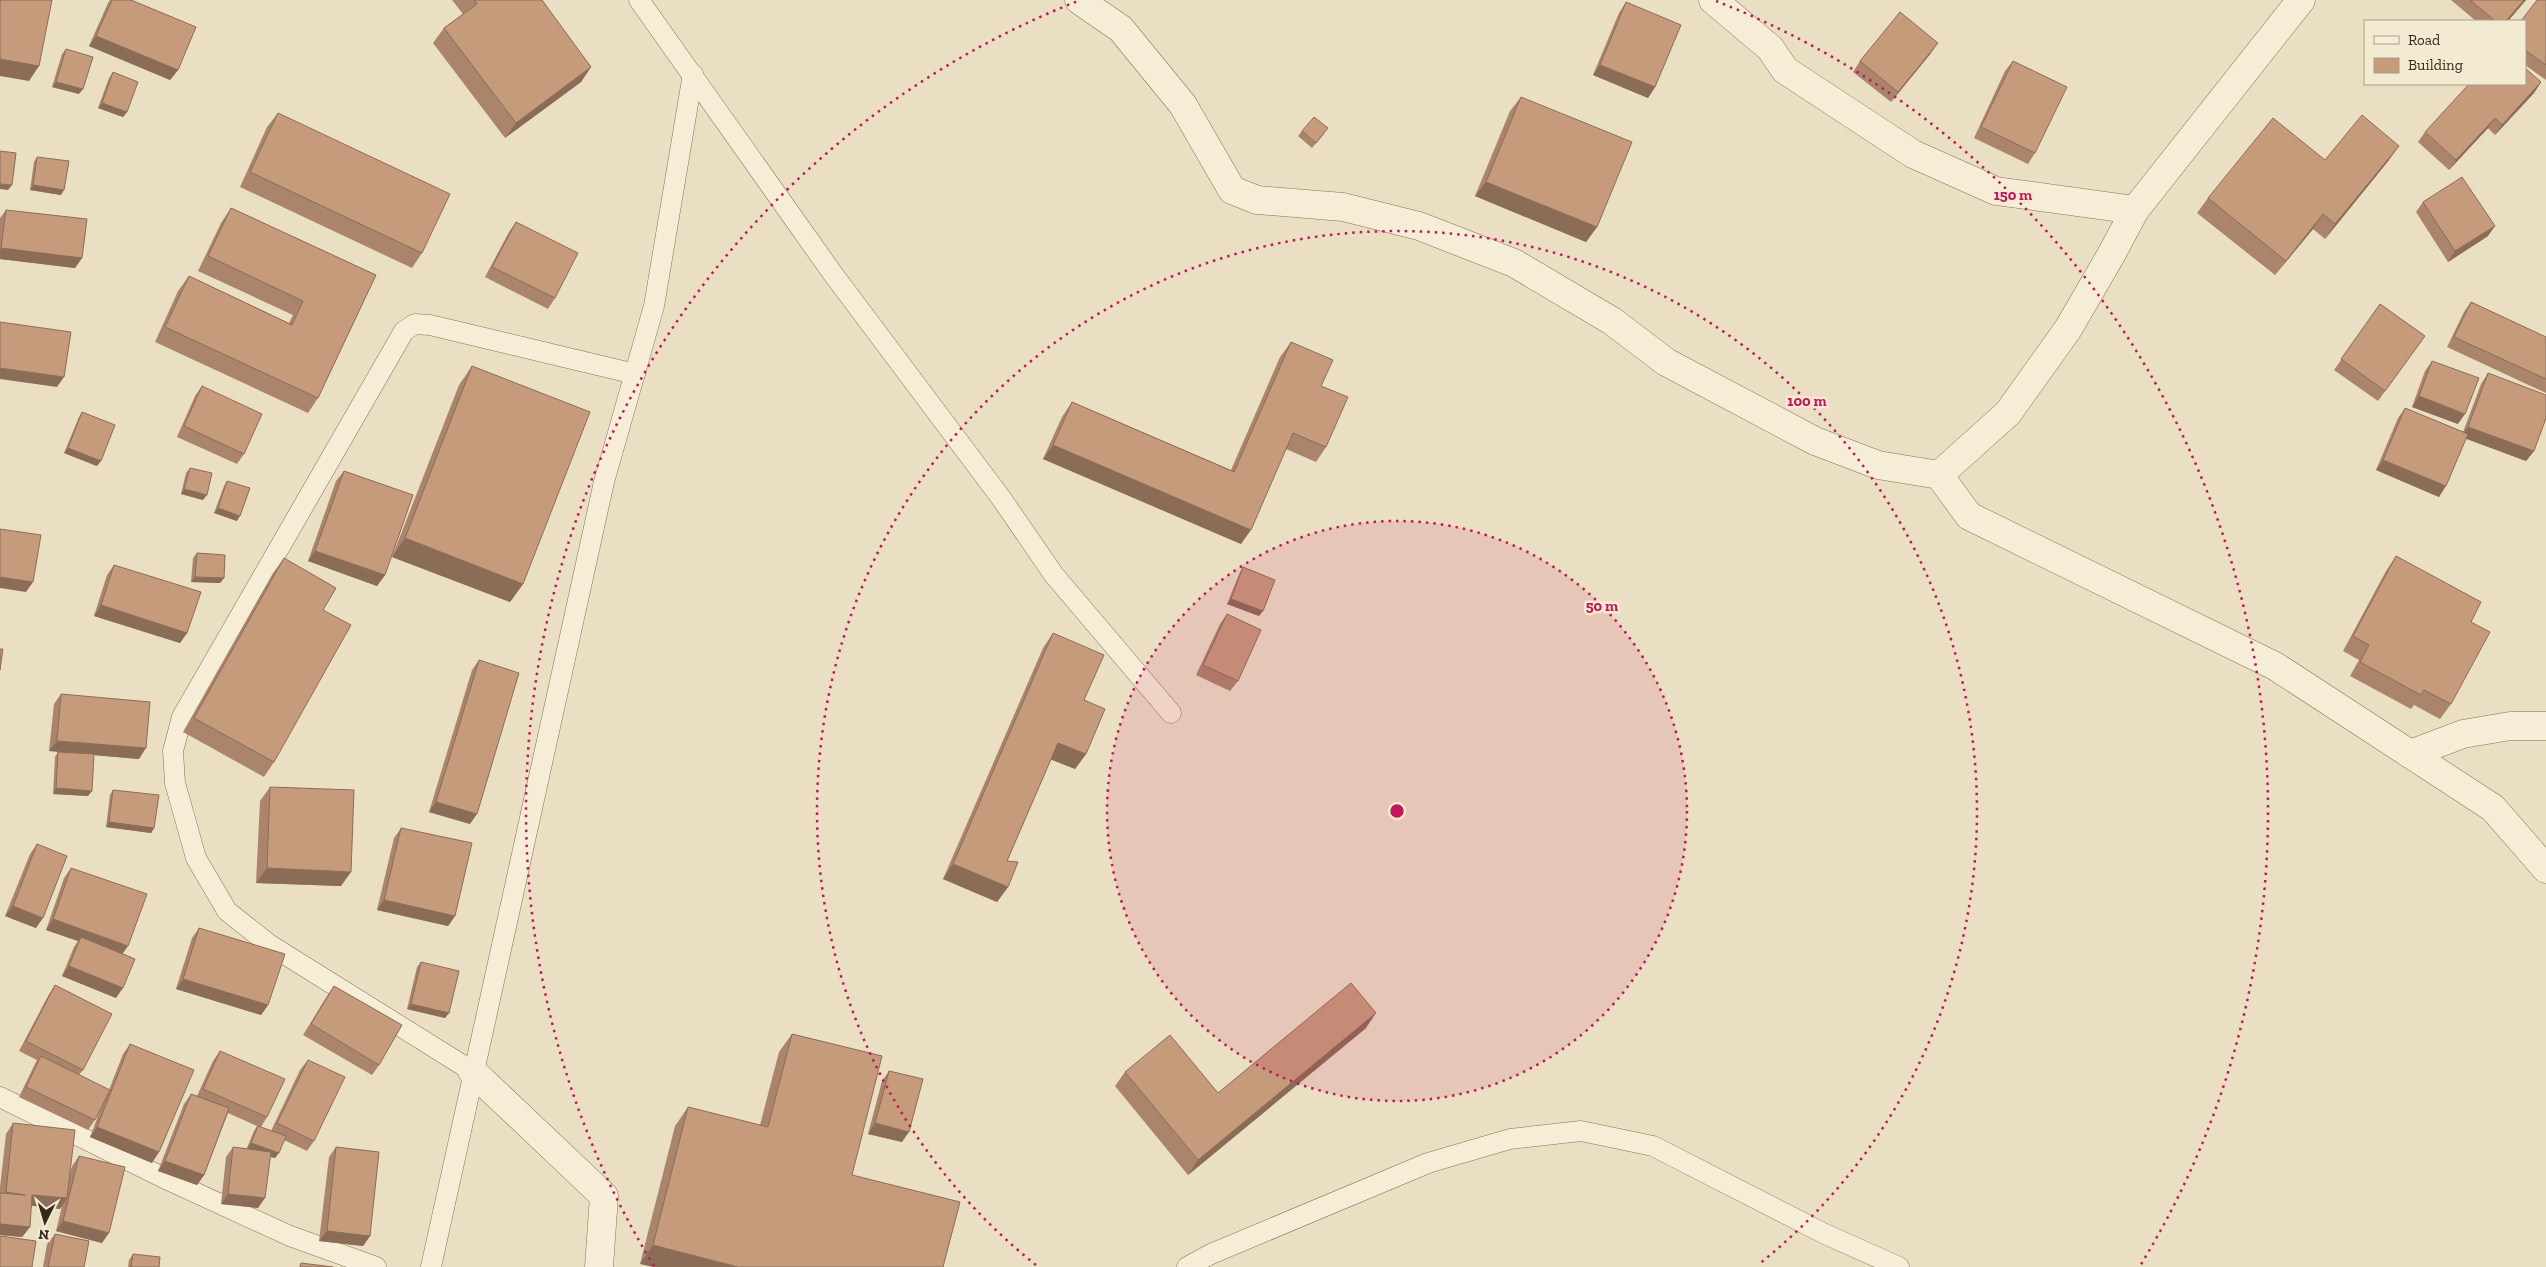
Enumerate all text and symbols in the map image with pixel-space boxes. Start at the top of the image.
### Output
legend [2364,20,2526,85]
text: Road [2408,31,2441,49]
text: Building [2408,56,2463,74]
text: 150 m [1994,186,2032,204]
text: 100 m [1787,392,1827,410]
text: 50 m [1586,597,1618,615]
centre of rings [1388,802,1406,820]
north arrow [20,1197,70,1247]
text: N [38,1225,50,1243]

